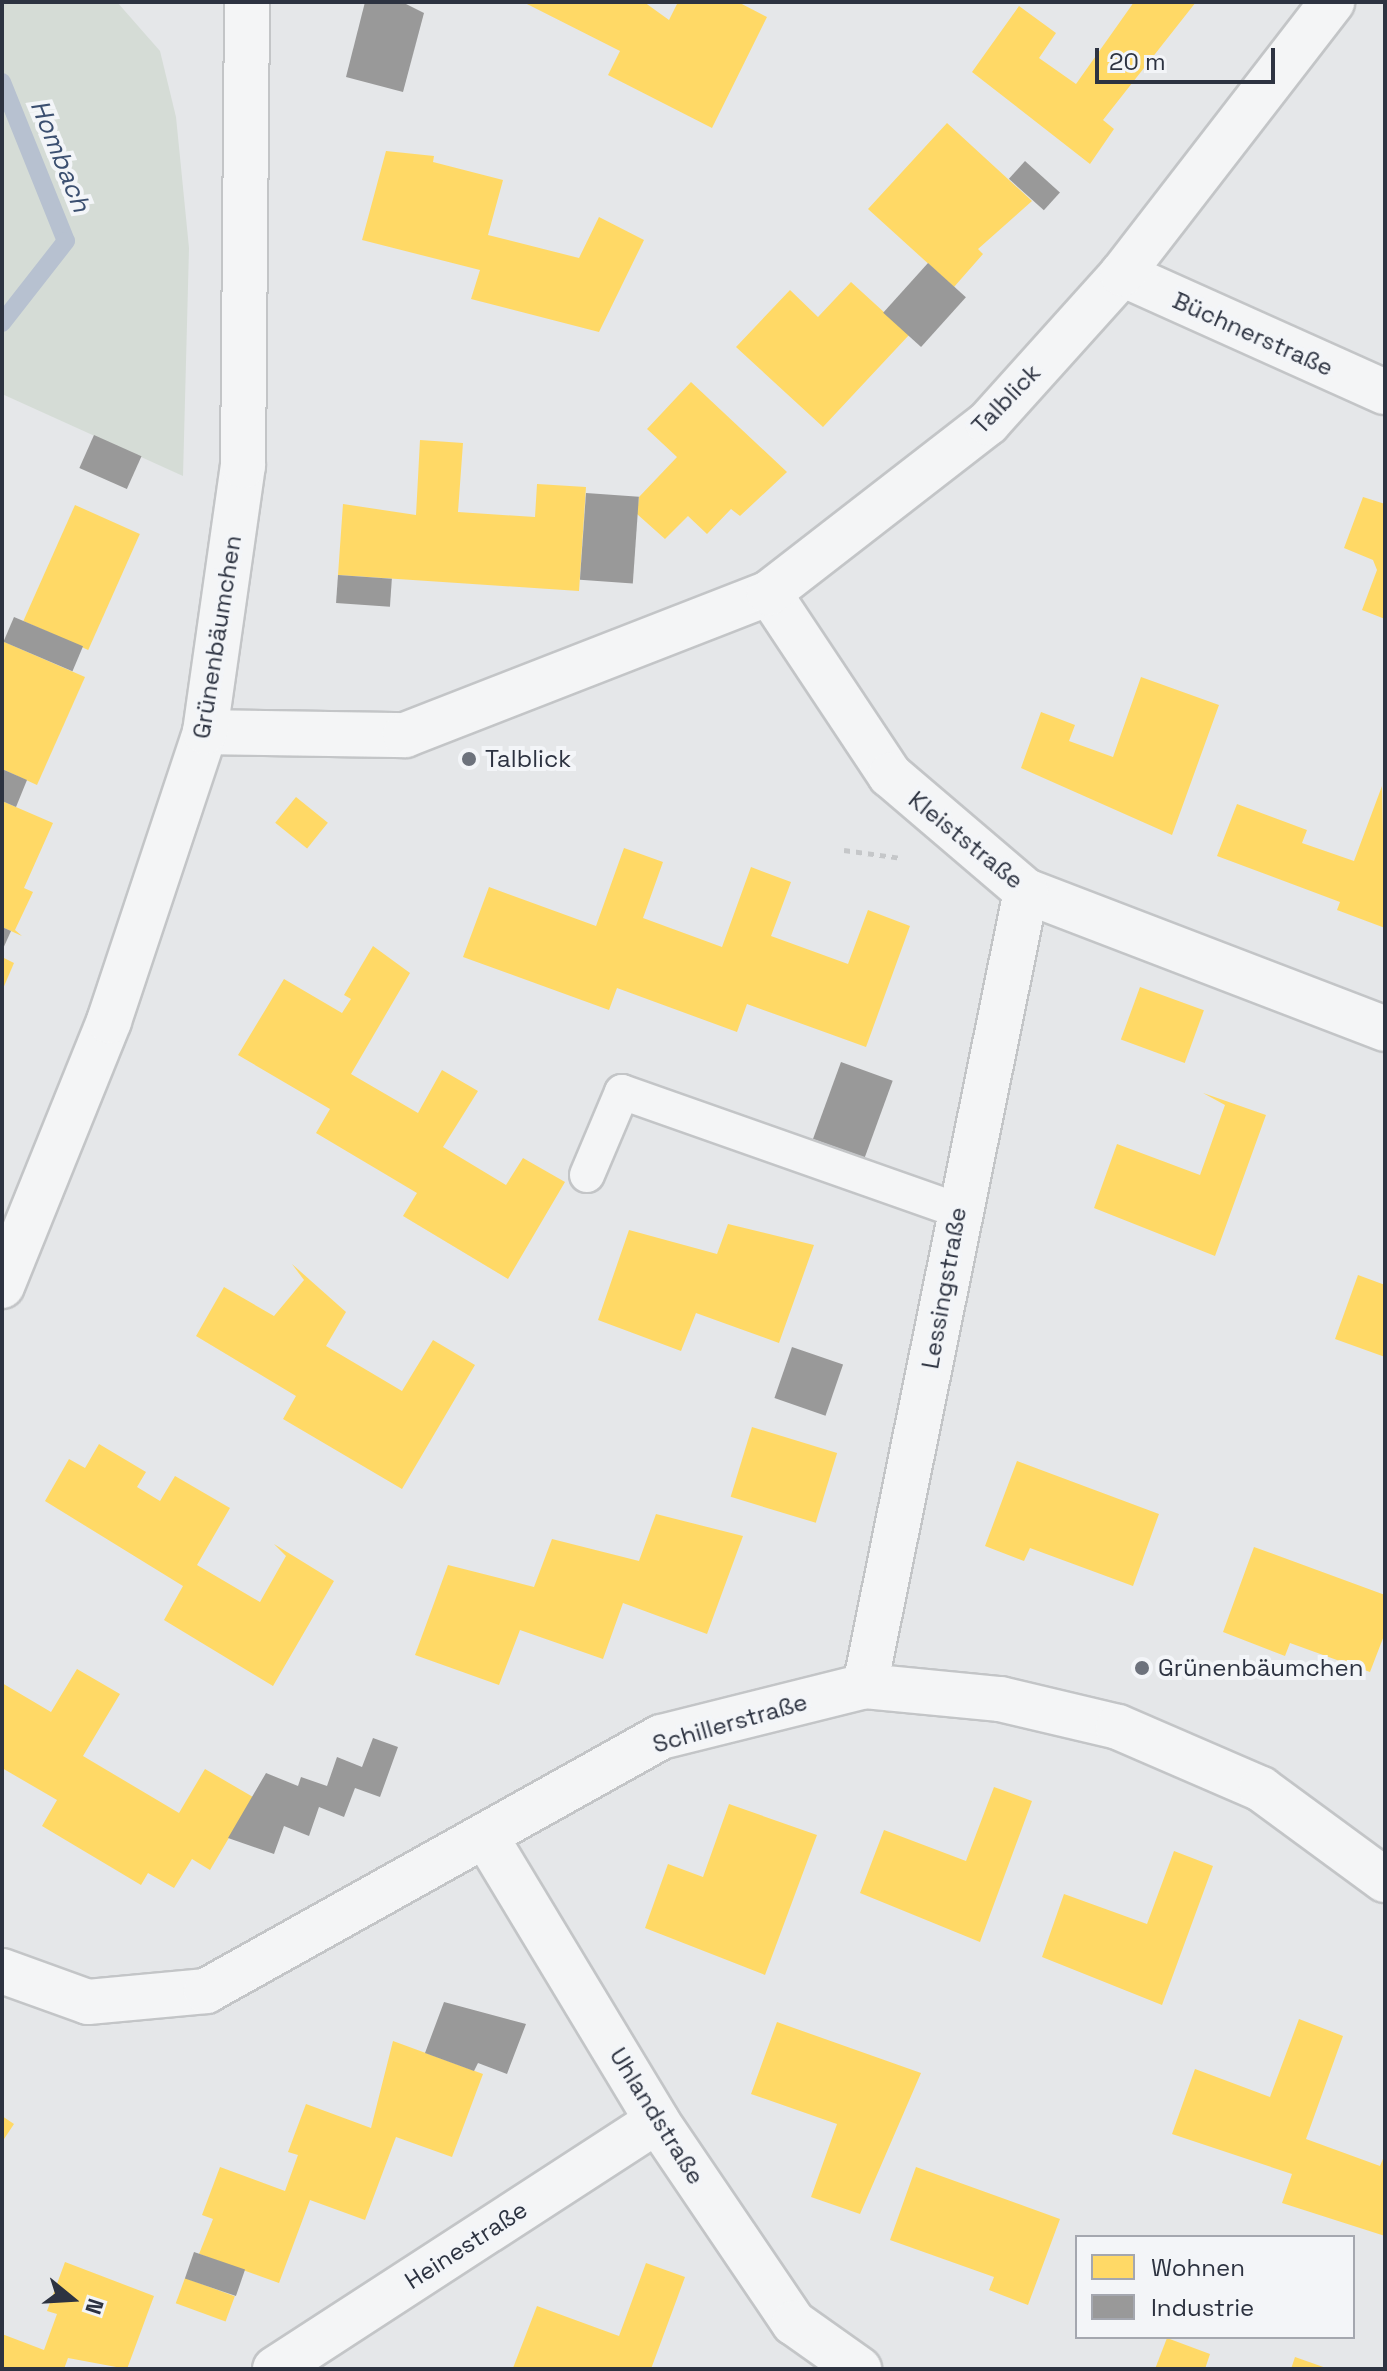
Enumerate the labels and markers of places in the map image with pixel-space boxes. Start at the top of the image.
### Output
place label: Talblick [485,745,571,773]
marker: Talblick [460,750,478,768]
place label: Grünenbäumchen [1158,1654,1363,1682]
marker: Grünenbäumchen [1133,1659,1151,1677]

